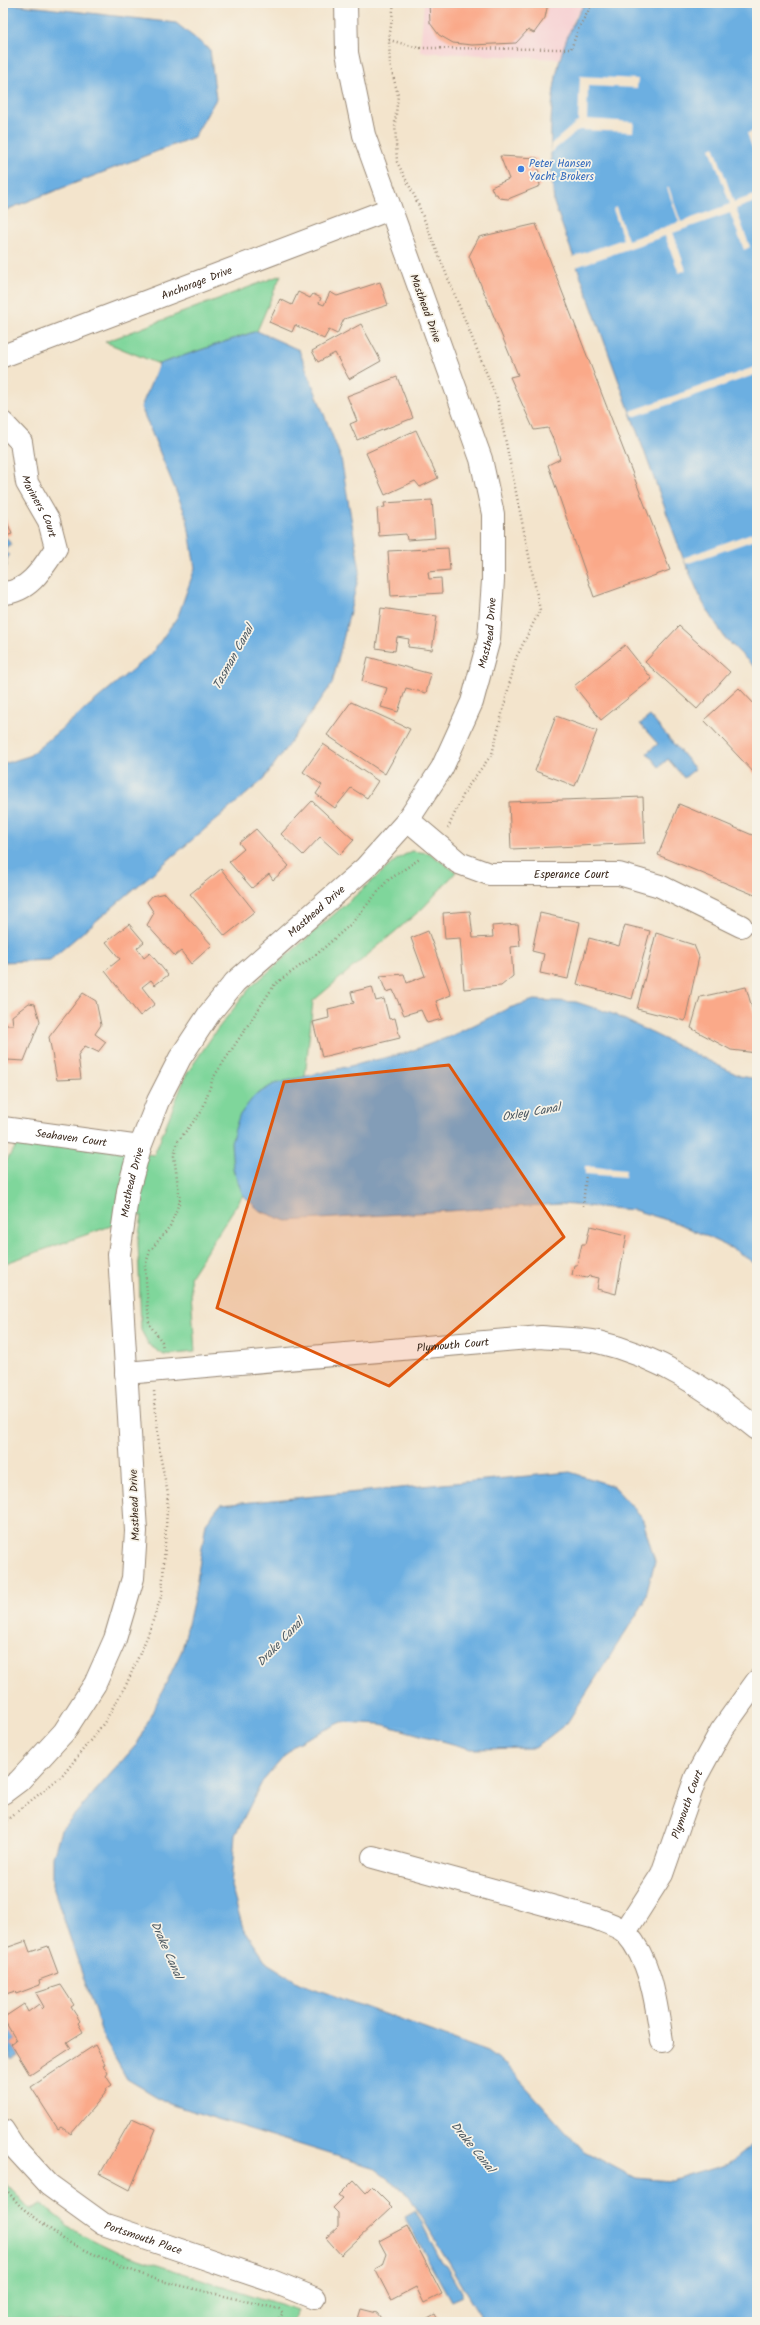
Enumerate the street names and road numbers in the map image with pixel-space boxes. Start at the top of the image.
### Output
street label: Anchorage Drive [159,262,235,305]
street label: Masthead Drive [404,272,446,345]
street label: Mariners Court [16,474,61,540]
street label: Masthead Drive [473,597,502,671]
street label: Esperance Court [534,866,610,884]
street label: Masthead Drive [284,881,350,942]
street label: Seahaven Court [34,1125,109,1152]
street label: Masthead Drive [116,1145,150,1219]
street label: Plymouth Court [416,1333,490,1358]
street label: Masthead Drive [125,1469,145,1541]
street label: Plymouth Court [667,1766,709,1841]
street label: Portsmouth Place [102,2217,184,2260]

